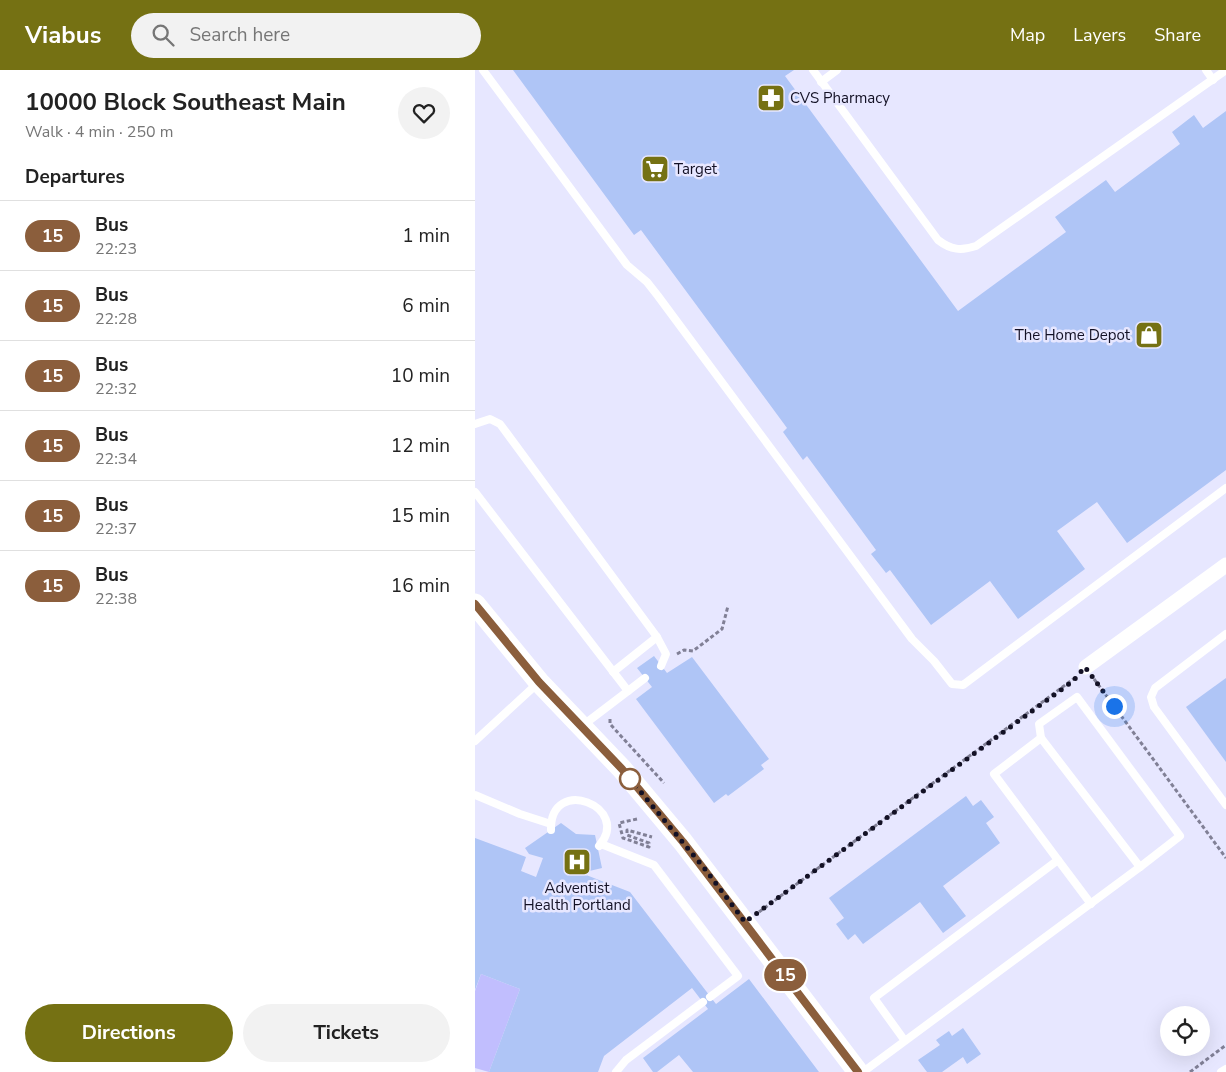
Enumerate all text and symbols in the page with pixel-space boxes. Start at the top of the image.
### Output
search box [131,13,481,58]
text: Viabus [25,19,101,51]
icon: search [149,21,177,49]
text: Search here [189,22,290,48]
text: Map [1010,23,1045,47]
text: Layers [1073,23,1126,47]
text: Share [1154,23,1201,47]
pharmacy icon: CVS Pharmacy [756,83,786,113]
text: 10000 Block Southeast Main [25,86,346,118]
button: heart [398,87,450,139]
place label: CVS Pharmacy [790,88,890,108]
text: Walk · 4 min · 250 m [25,121,173,143]
supermarket icon: Target [640,154,670,184]
place label: Target [674,159,718,179]
text: Departures [25,164,125,190]
text: Bus [95,212,128,238]
text: 1 min [402,223,450,249]
text: 15 [42,224,63,248]
text: 22:23 [95,238,137,260]
text: Bus [95,282,128,308]
text: 6 min [402,293,450,319]
text: 15 [42,294,63,318]
text: 22:28 [95,308,137,330]
shop icon: The Home Depot [1134,320,1164,350]
place label: The Home Depot [1015,325,1131,345]
text: Bus [95,352,128,378]
text: 10 min [391,363,450,389]
text: 15 [42,364,63,388]
text: 22:32 [95,378,137,400]
text: Bus [95,422,128,448]
text: 12 min [391,433,450,459]
text: 15 [42,434,63,458]
text: 22:34 [95,448,137,470]
text: Bus [95,492,128,518]
text: 15 min [391,503,450,529]
text: 15 [42,504,63,528]
text: 22:37 [95,518,137,540]
text: Bus [95,562,128,588]
text: 16 min [391,573,450,599]
text: 15 [42,574,63,598]
text: 22:38 [95,588,137,610]
your location [1102,694,1127,719]
unlabelled marker [619,768,641,790]
hospital icon: Adventist Health Portland [562,847,592,877]
place label: Adventist Health Portland [523,878,631,915]
line badge: 15 [763,959,807,991]
text: 15 [774,963,796,987]
button: Directions [25,1004,233,1062]
button: Tickets [243,1004,450,1062]
map controls [1160,1006,1210,1056]
button: locate [1160,1006,1210,1056]

